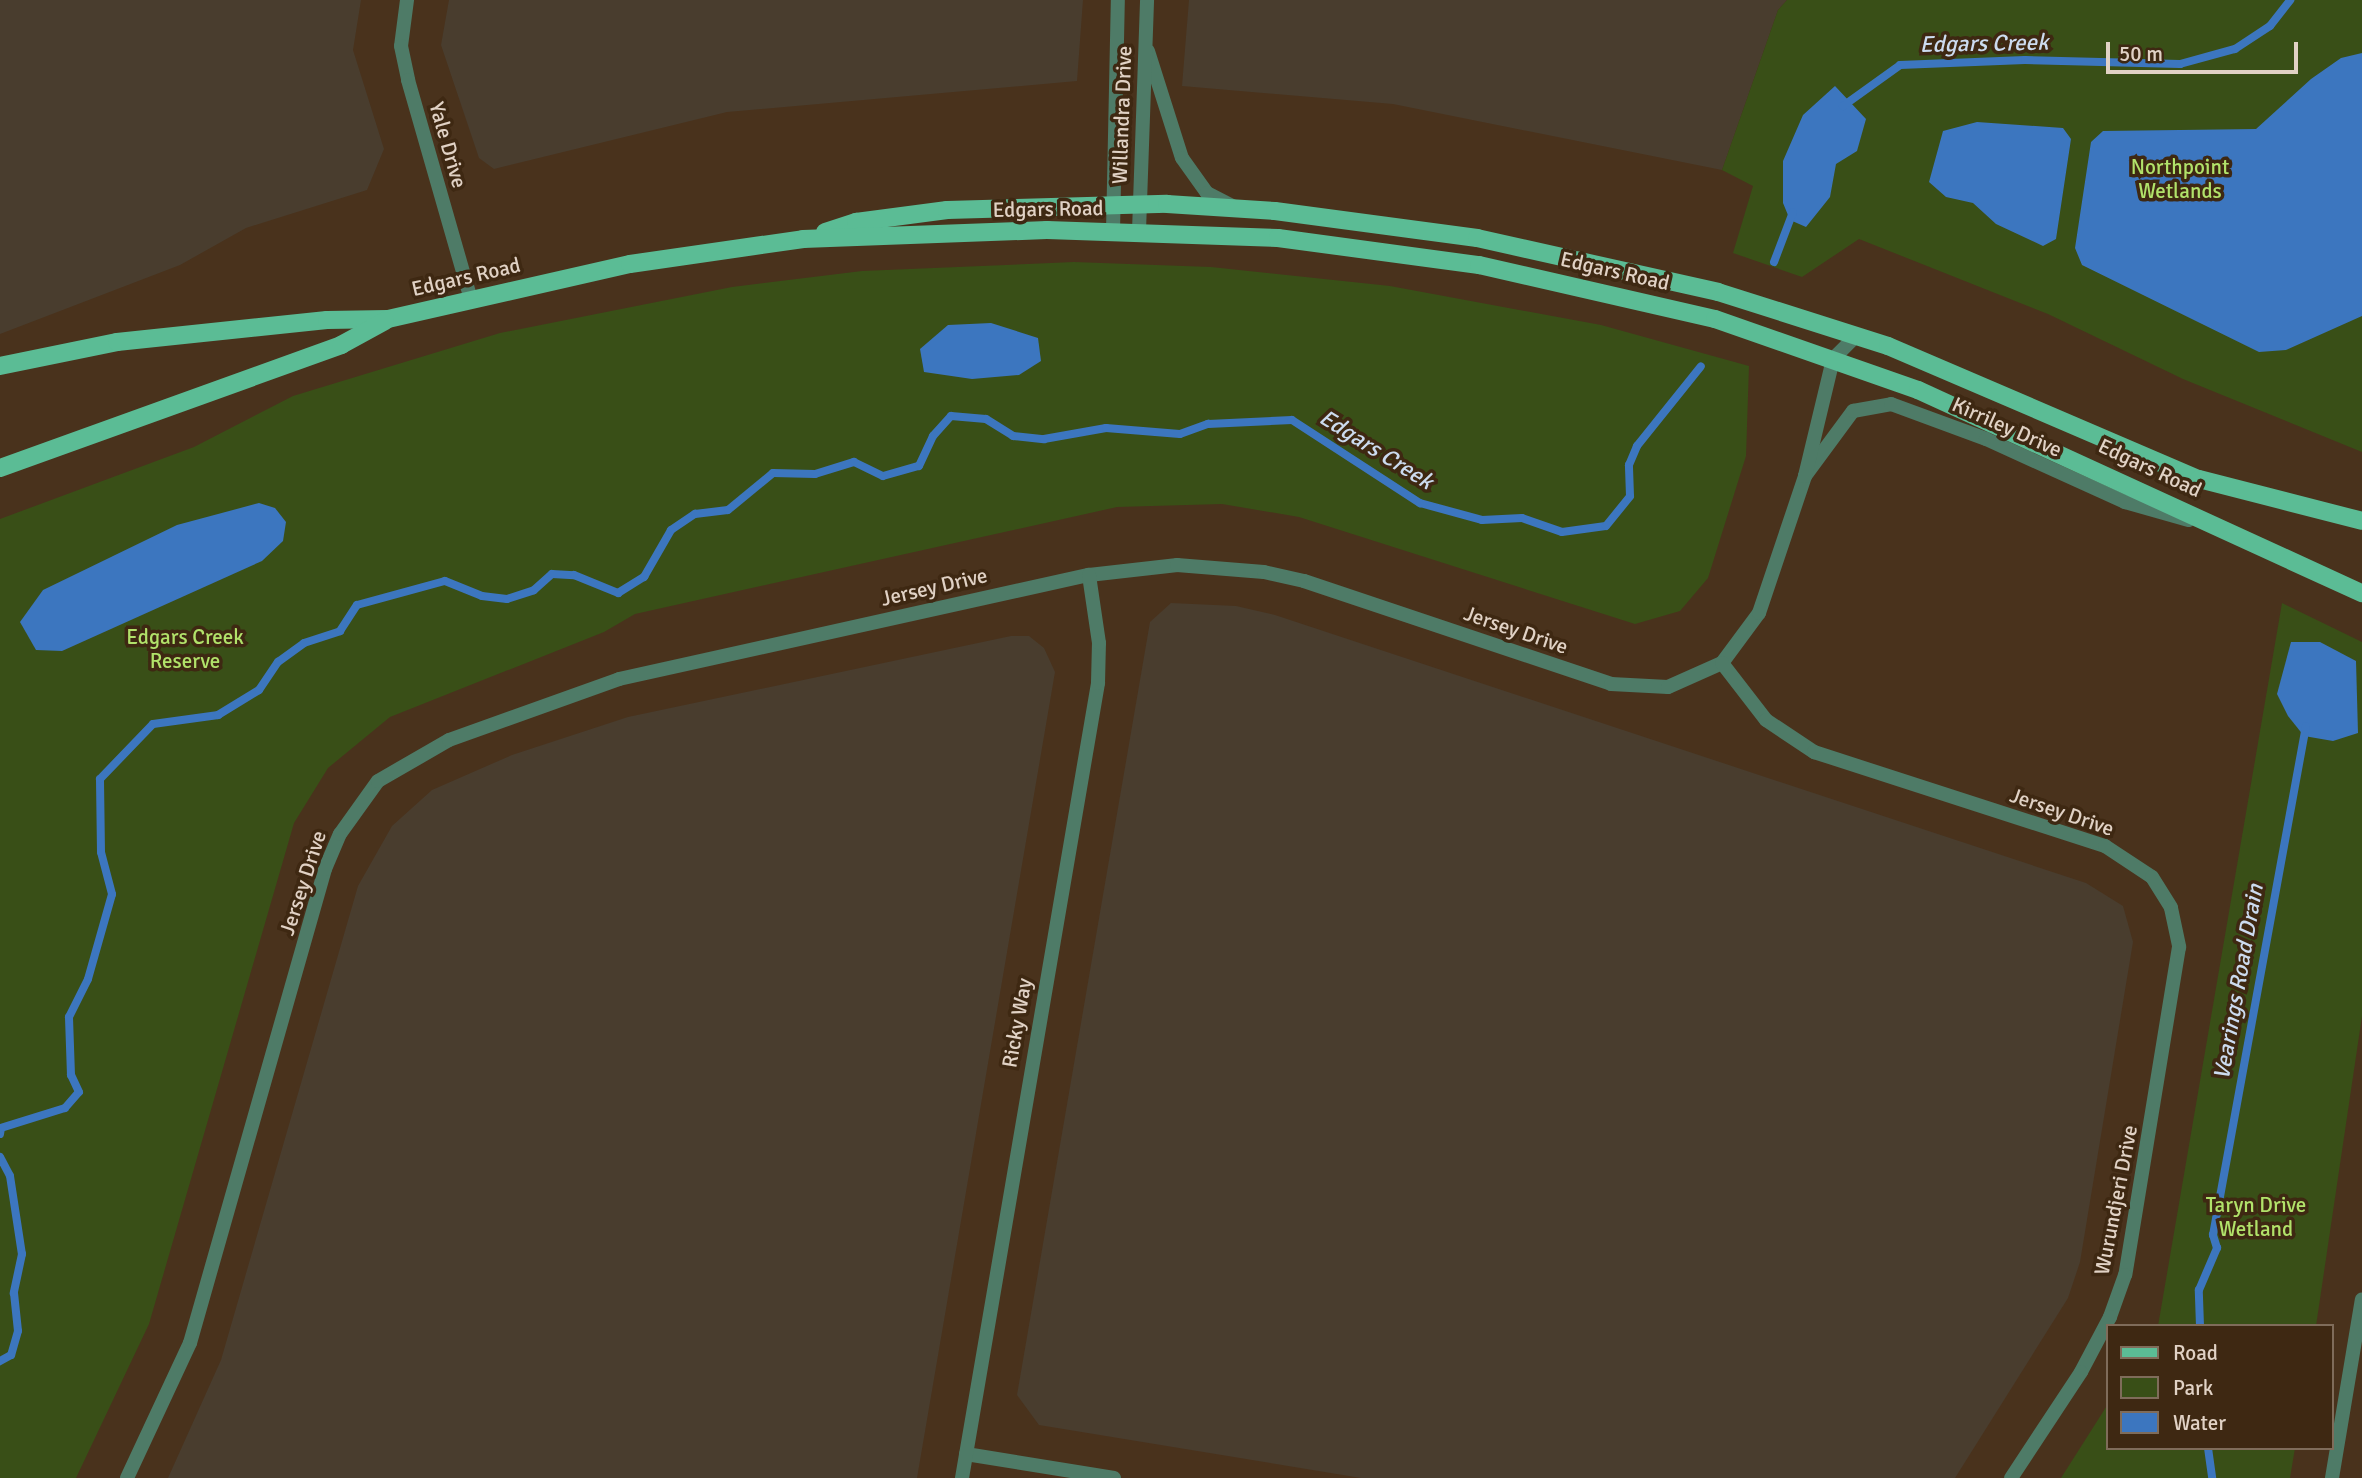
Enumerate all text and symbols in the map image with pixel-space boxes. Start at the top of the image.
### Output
scale bar [2110,28,2302,72]
water label: Edgars Creek [1919,29,2049,59]
text: 50 m [2119,41,2163,67]
street label: Willandra Drive [1107,45,1137,185]
street label: Yale Drive [424,99,472,191]
park label: Northpoint Wetlands [2131,154,2229,204]
street label: Edgars Road [992,195,1104,223]
street label: Edgars Road [1558,246,1672,296]
street label: Edgars Road [409,252,523,302]
street label: Kirriley Drive [1948,392,2066,462]
water label: Edgars Creek [1314,404,1438,496]
street label: Edgars Road [2094,433,2206,503]
street label: Jersey Drive [878,563,990,611]
street label: Jersey Drive [1461,600,1571,660]
park label: Edgars Creek Reserve [126,624,244,674]
street label: Jersey Drive [2007,782,2117,842]
street label: Jersey Drive [274,828,332,938]
water label: Vearings Road Drain [2208,882,2270,1082]
street label: Ricky Way [997,976,1037,1070]
street label: Wurundjeri Drive [2089,1123,2143,1277]
park label: Taryn Drive Wetland [2206,1192,2306,1242]
legend [2106,1324,2334,1450]
text: Road [2173,1340,2218,1366]
text: Park [2173,1375,2213,1401]
text: Water [2173,1410,2226,1436]

